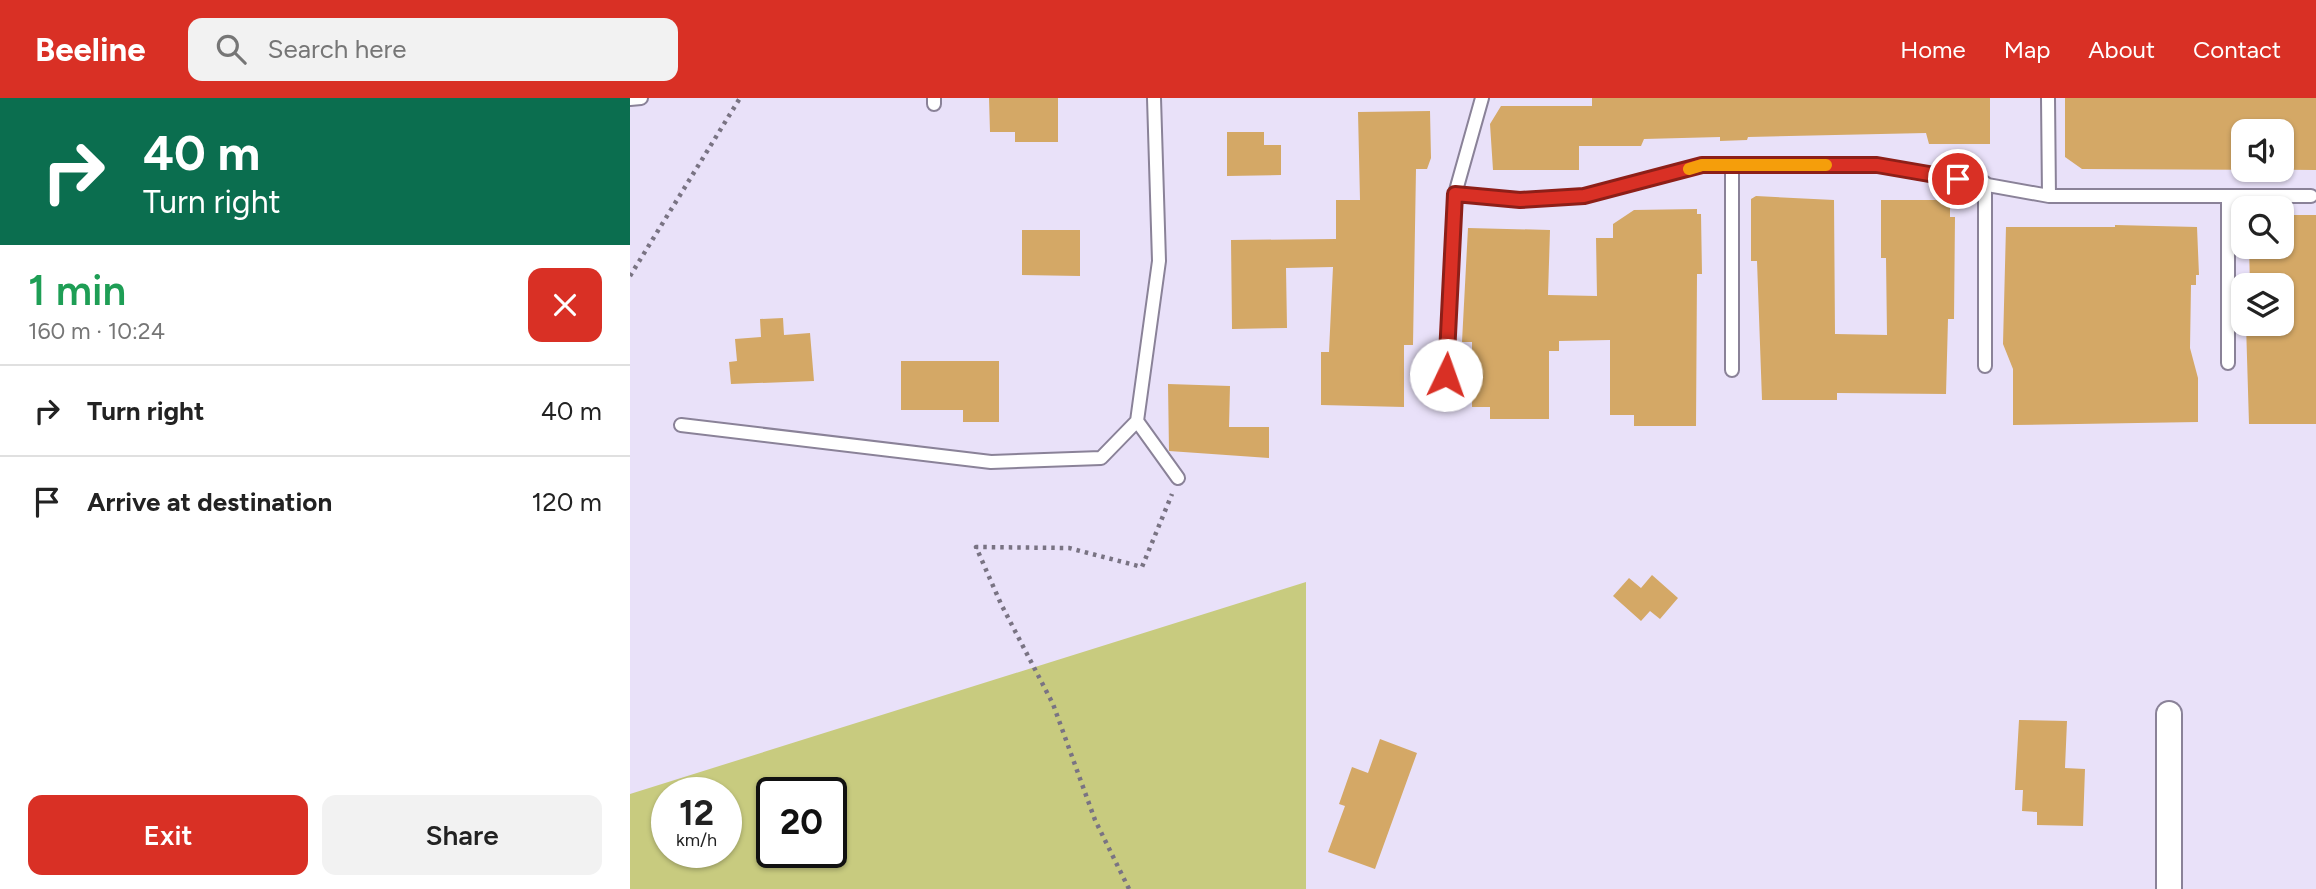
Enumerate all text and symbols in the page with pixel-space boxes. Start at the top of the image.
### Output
search box [188,18,678,81]
text: Beeline [35,30,146,69]
icon: search [212,30,250,68]
text: Search here [268,33,406,65]
text: Home [1900,35,1966,64]
text: Map [2004,35,2050,64]
text: About [2088,35,2155,64]
text: Contact [2193,35,2281,64]
map controls [2231,119,2294,336]
button: sound [2231,119,2294,182]
text: 40 m [143,123,260,182]
icon: right [28,126,119,217]
pin [1928,149,1988,209]
icon: arrive [1939,160,1977,198]
text: Turn right [143,183,281,221]
button: search [2231,196,2294,259]
text: 1 min [28,265,126,316]
button: close [528,268,602,342]
button: layers [2231,273,2294,336]
text: 160 m · 10:24 [28,317,165,345]
position arrow [1409,338,1483,412]
icon: right [28,392,66,430]
text: Turn right [87,395,204,427]
text: 40 m [541,395,602,427]
icon: arrive [28,483,66,521]
text: Arrive at destination [87,486,332,518]
text: 120 m [532,486,602,518]
speed limit sign: 20 [756,777,847,868]
text: 12 [679,792,714,834]
button: Exit [28,795,308,875]
button: Share [322,795,602,875]
text: km/h [676,829,717,851]

